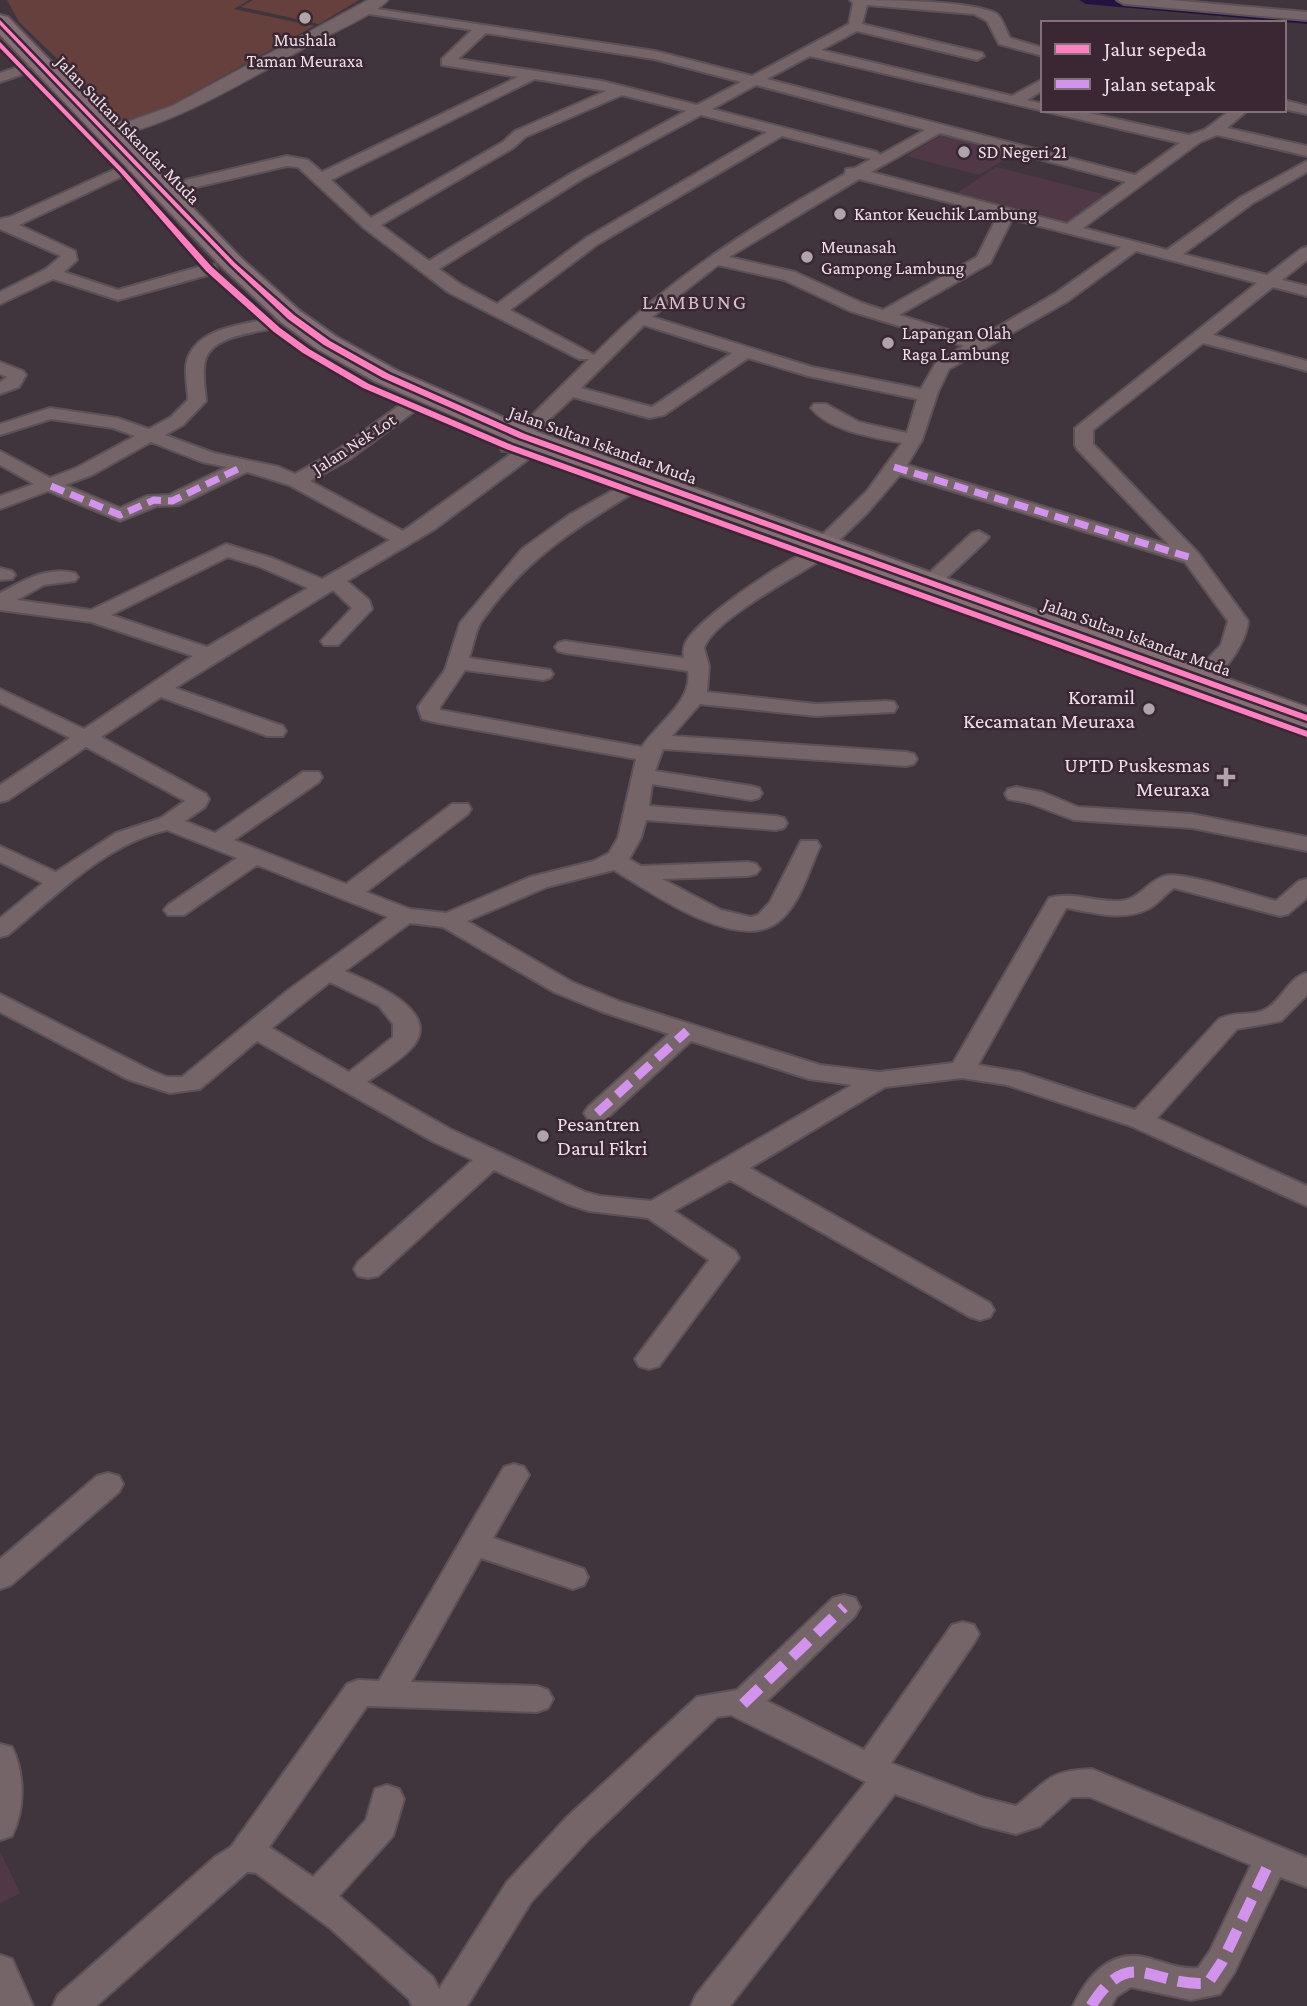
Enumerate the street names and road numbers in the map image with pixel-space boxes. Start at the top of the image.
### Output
street label: Jalan Sultan Iskandar Muda [50,50,204,208]
street label: Jalan Sultan Iskandar Muda [504,401,700,488]
street label: Jalan Nek Lot [307,409,400,479]
street label: Jalan Sultan Iskandar Muda [1038,593,1234,680]

